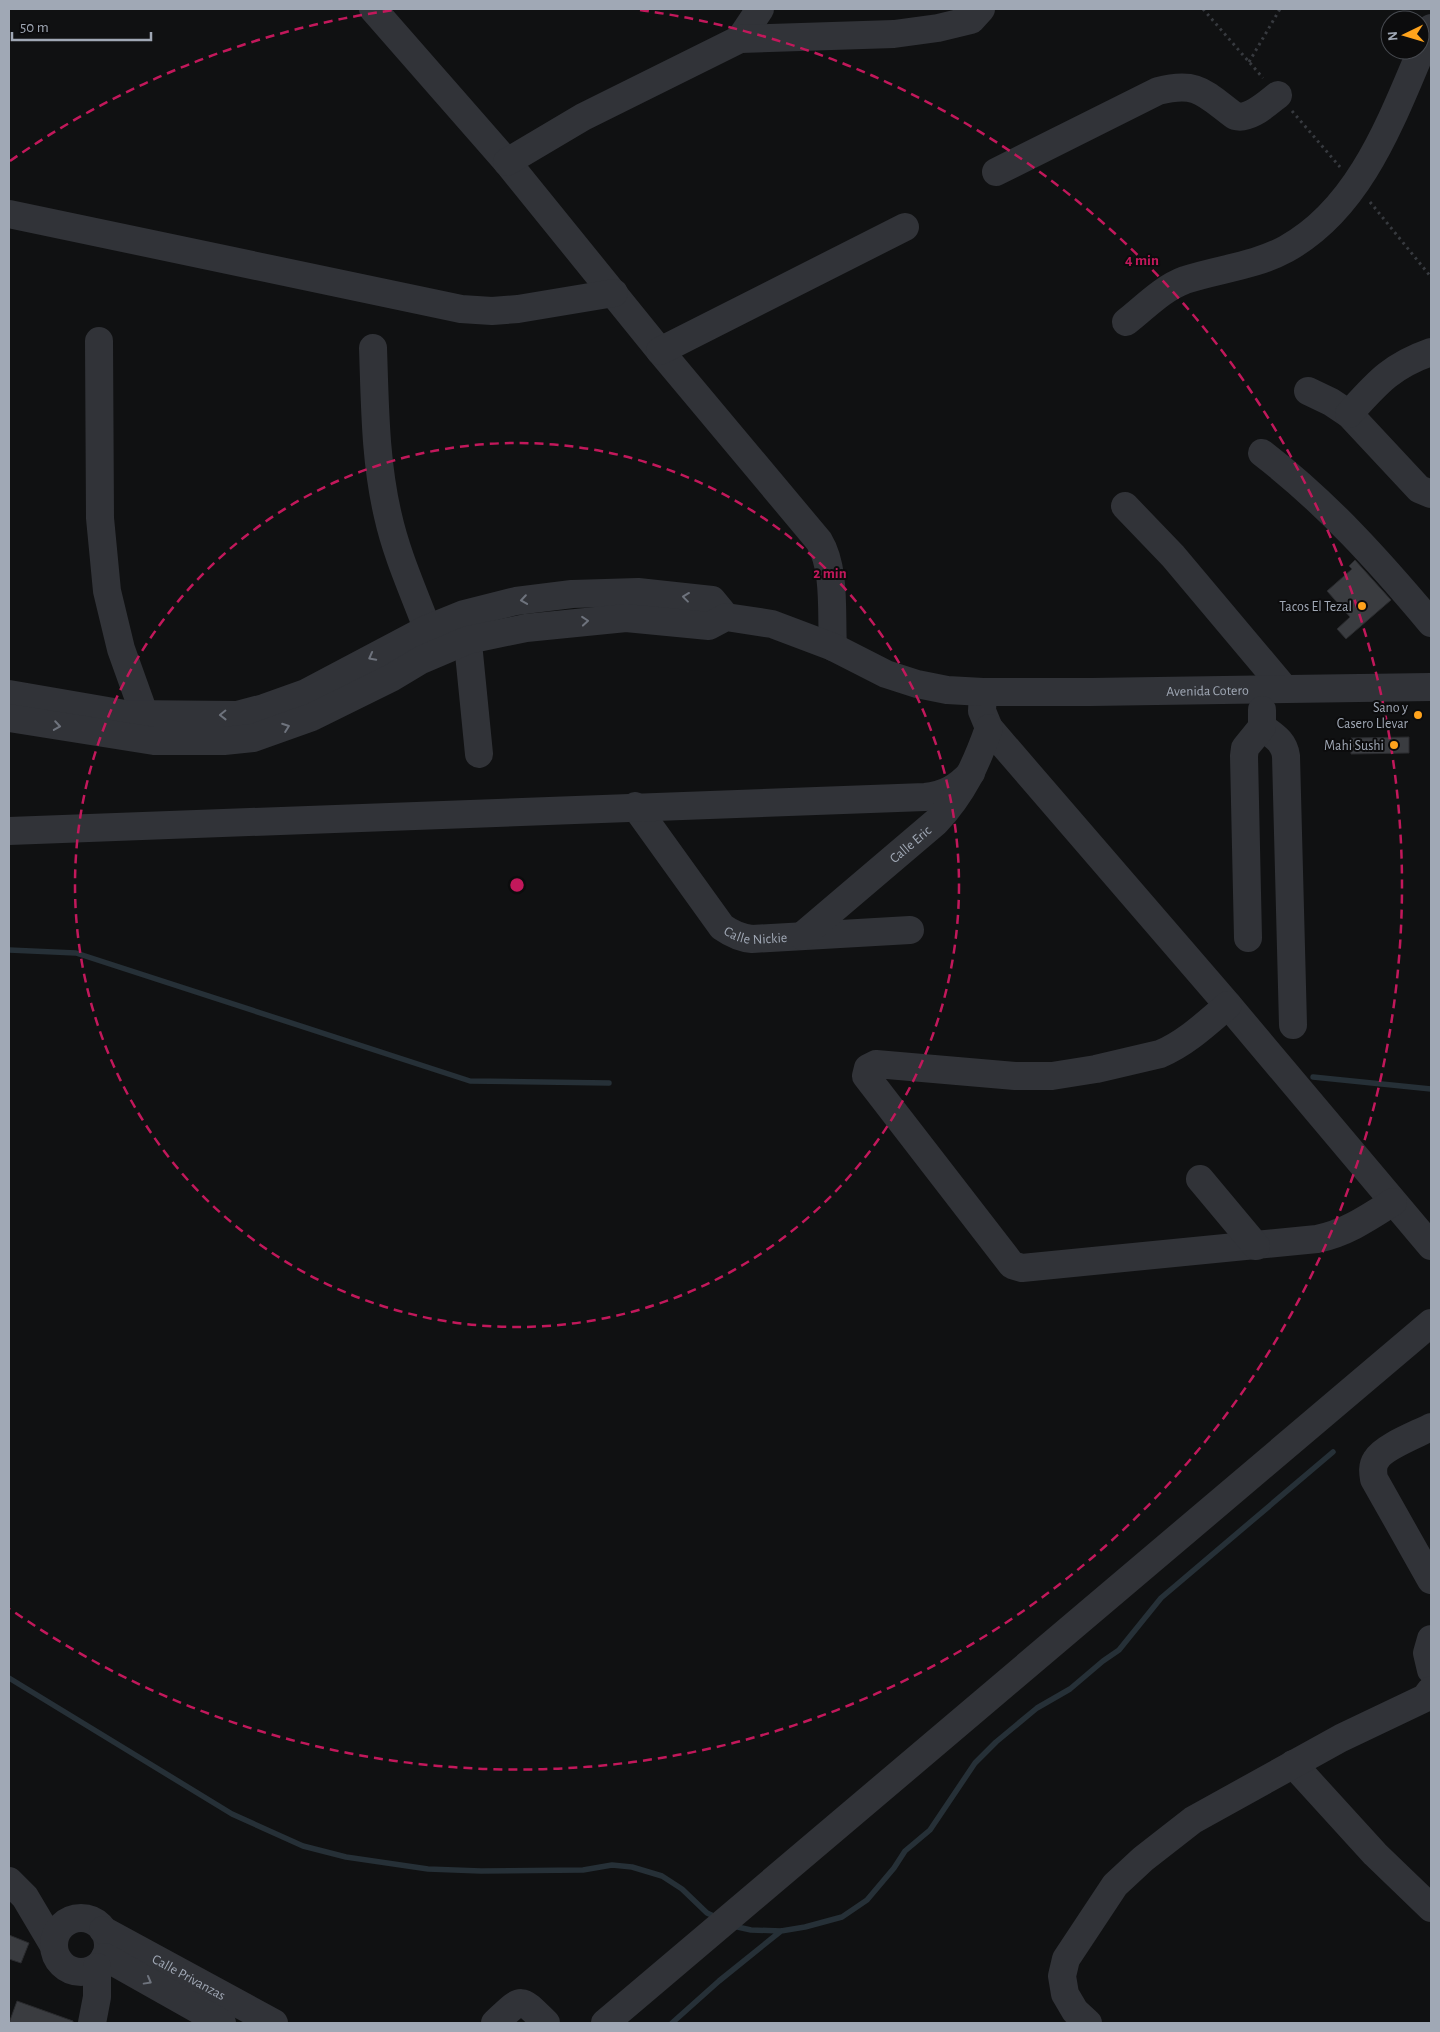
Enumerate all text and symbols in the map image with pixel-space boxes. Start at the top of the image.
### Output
scale bar [12,10,151,42]
north arrow [1380,10,1430,60]
text: 50 m [20,20,49,35]
text: N [1386,31,1400,42]
text: 4 min [1125,253,1159,268]
text: 2 min [813,566,847,581]
one-way arrow [681,592,689,603]
one-way arrow [519,594,527,605]
place label: Tacos El Tezal [1279,600,1352,614]
marker: Tacos El Tezal [1356,600,1368,612]
one-way arrow [581,615,589,626]
one-way arrow [369,651,378,661]
street label: Avenida Cotero [1166,684,1249,699]
place label: Sano y Casero Llevar [1337,701,1408,731]
marker: Sano y Casero Llevar [1412,709,1424,721]
one-way arrow [218,710,226,720]
one-way arrow [53,720,61,731]
one-way arrow [281,723,290,733]
place label: Mahi Sushi [1324,739,1384,753]
marker: Mahi Sushi [1388,739,1400,751]
street label: Calle Eric [887,823,935,866]
centre of rings [508,876,526,894]
street label: Calle Nickie [721,924,788,947]
street label: Calle Privanzas [150,1952,228,2003]
one-way arrow [142,1975,151,1985]

